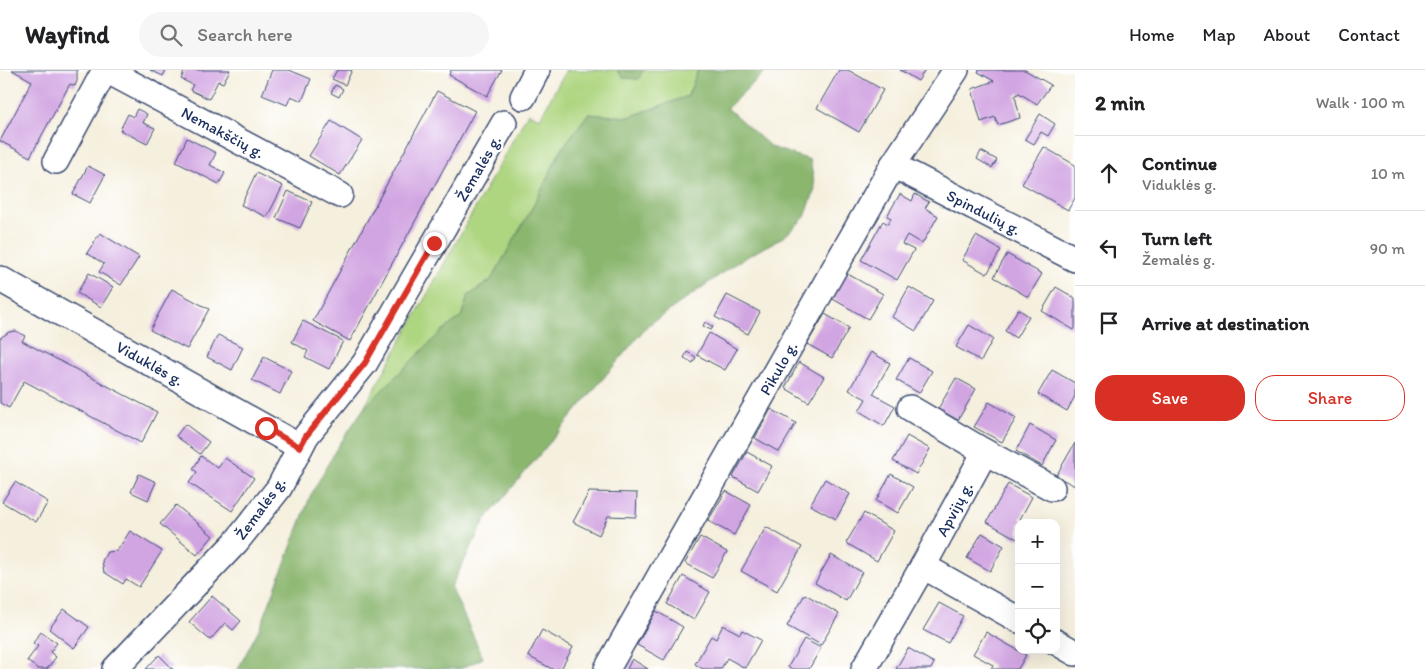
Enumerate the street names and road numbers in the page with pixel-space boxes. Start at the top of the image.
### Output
street label: Nemakščių g. [178,103,268,162]
street label: Žemalės g. [452,132,505,205]
street label: Spindulių g. [944,186,1024,239]
street label: Viduklės g. [113,337,187,390]
street label: Pikulo g. [756,338,801,398]
street label: Žemalės g. [231,473,290,543]
street label: Apvijų g. [932,479,977,540]

